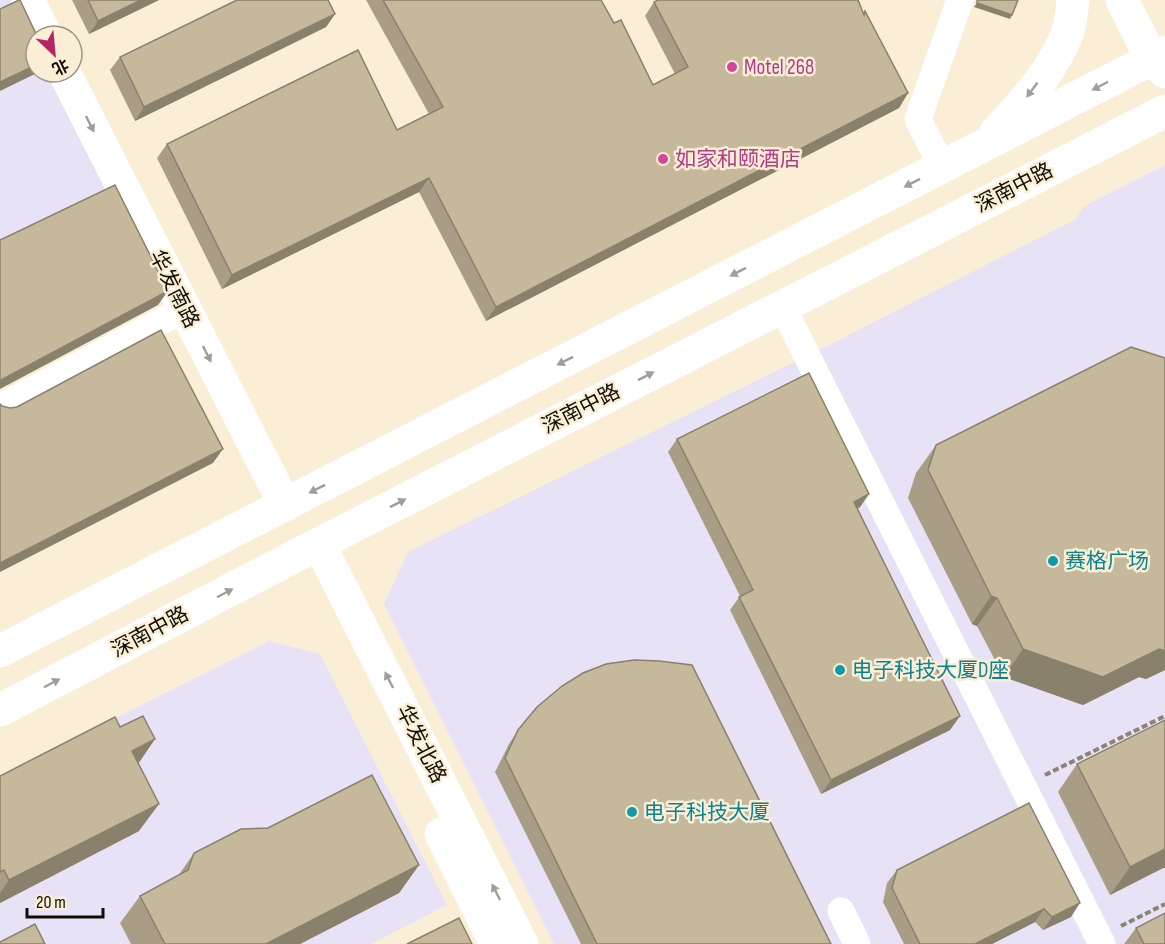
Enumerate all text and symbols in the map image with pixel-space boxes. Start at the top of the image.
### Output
north arrow [24,24,84,84]
text: 北 [49,54,71,78]
place label: Motel 268 [744,55,814,80]
marker: Motel 268 [725,60,739,74]
one-way arrow [1091,81,1108,91]
one-way arrow [1026,82,1039,98]
one-way arrow [85,116,95,133]
place label: 如家和颐酒店 [675,147,801,172]
marker: 如家和颐酒店 [656,152,670,166]
street label: 深南中路 [971,158,1057,218]
one-way arrow [903,178,920,187]
street label: 华发南路 [144,246,204,332]
one-way arrow [730,267,747,277]
one-way arrow [202,346,212,363]
one-way arrow [556,356,573,366]
one-way arrow [637,371,655,381]
street label: 深南中路 [538,379,624,439]
one-way arrow [308,484,325,493]
one-way arrow [389,498,406,508]
place label: 赛格广场 [1065,549,1149,574]
marker: 赛格广场 [1046,554,1060,568]
one-way arrow [216,588,233,598]
street label: 深南中路 [107,601,193,663]
place label: 电子科技大厦D座 [852,658,1009,683]
marker: 电子科技大厦D座 [833,663,847,677]
one-way arrow [384,672,393,689]
one-way arrow [44,678,61,688]
street label: 华发北路 [391,701,451,787]
place label: 电子科技大厦 [644,800,770,825]
marker: 电子科技大厦 [625,805,639,819]
scale bar [27,881,104,919]
one-way arrow [491,883,501,900]
text: 20 m [36,892,66,913]

